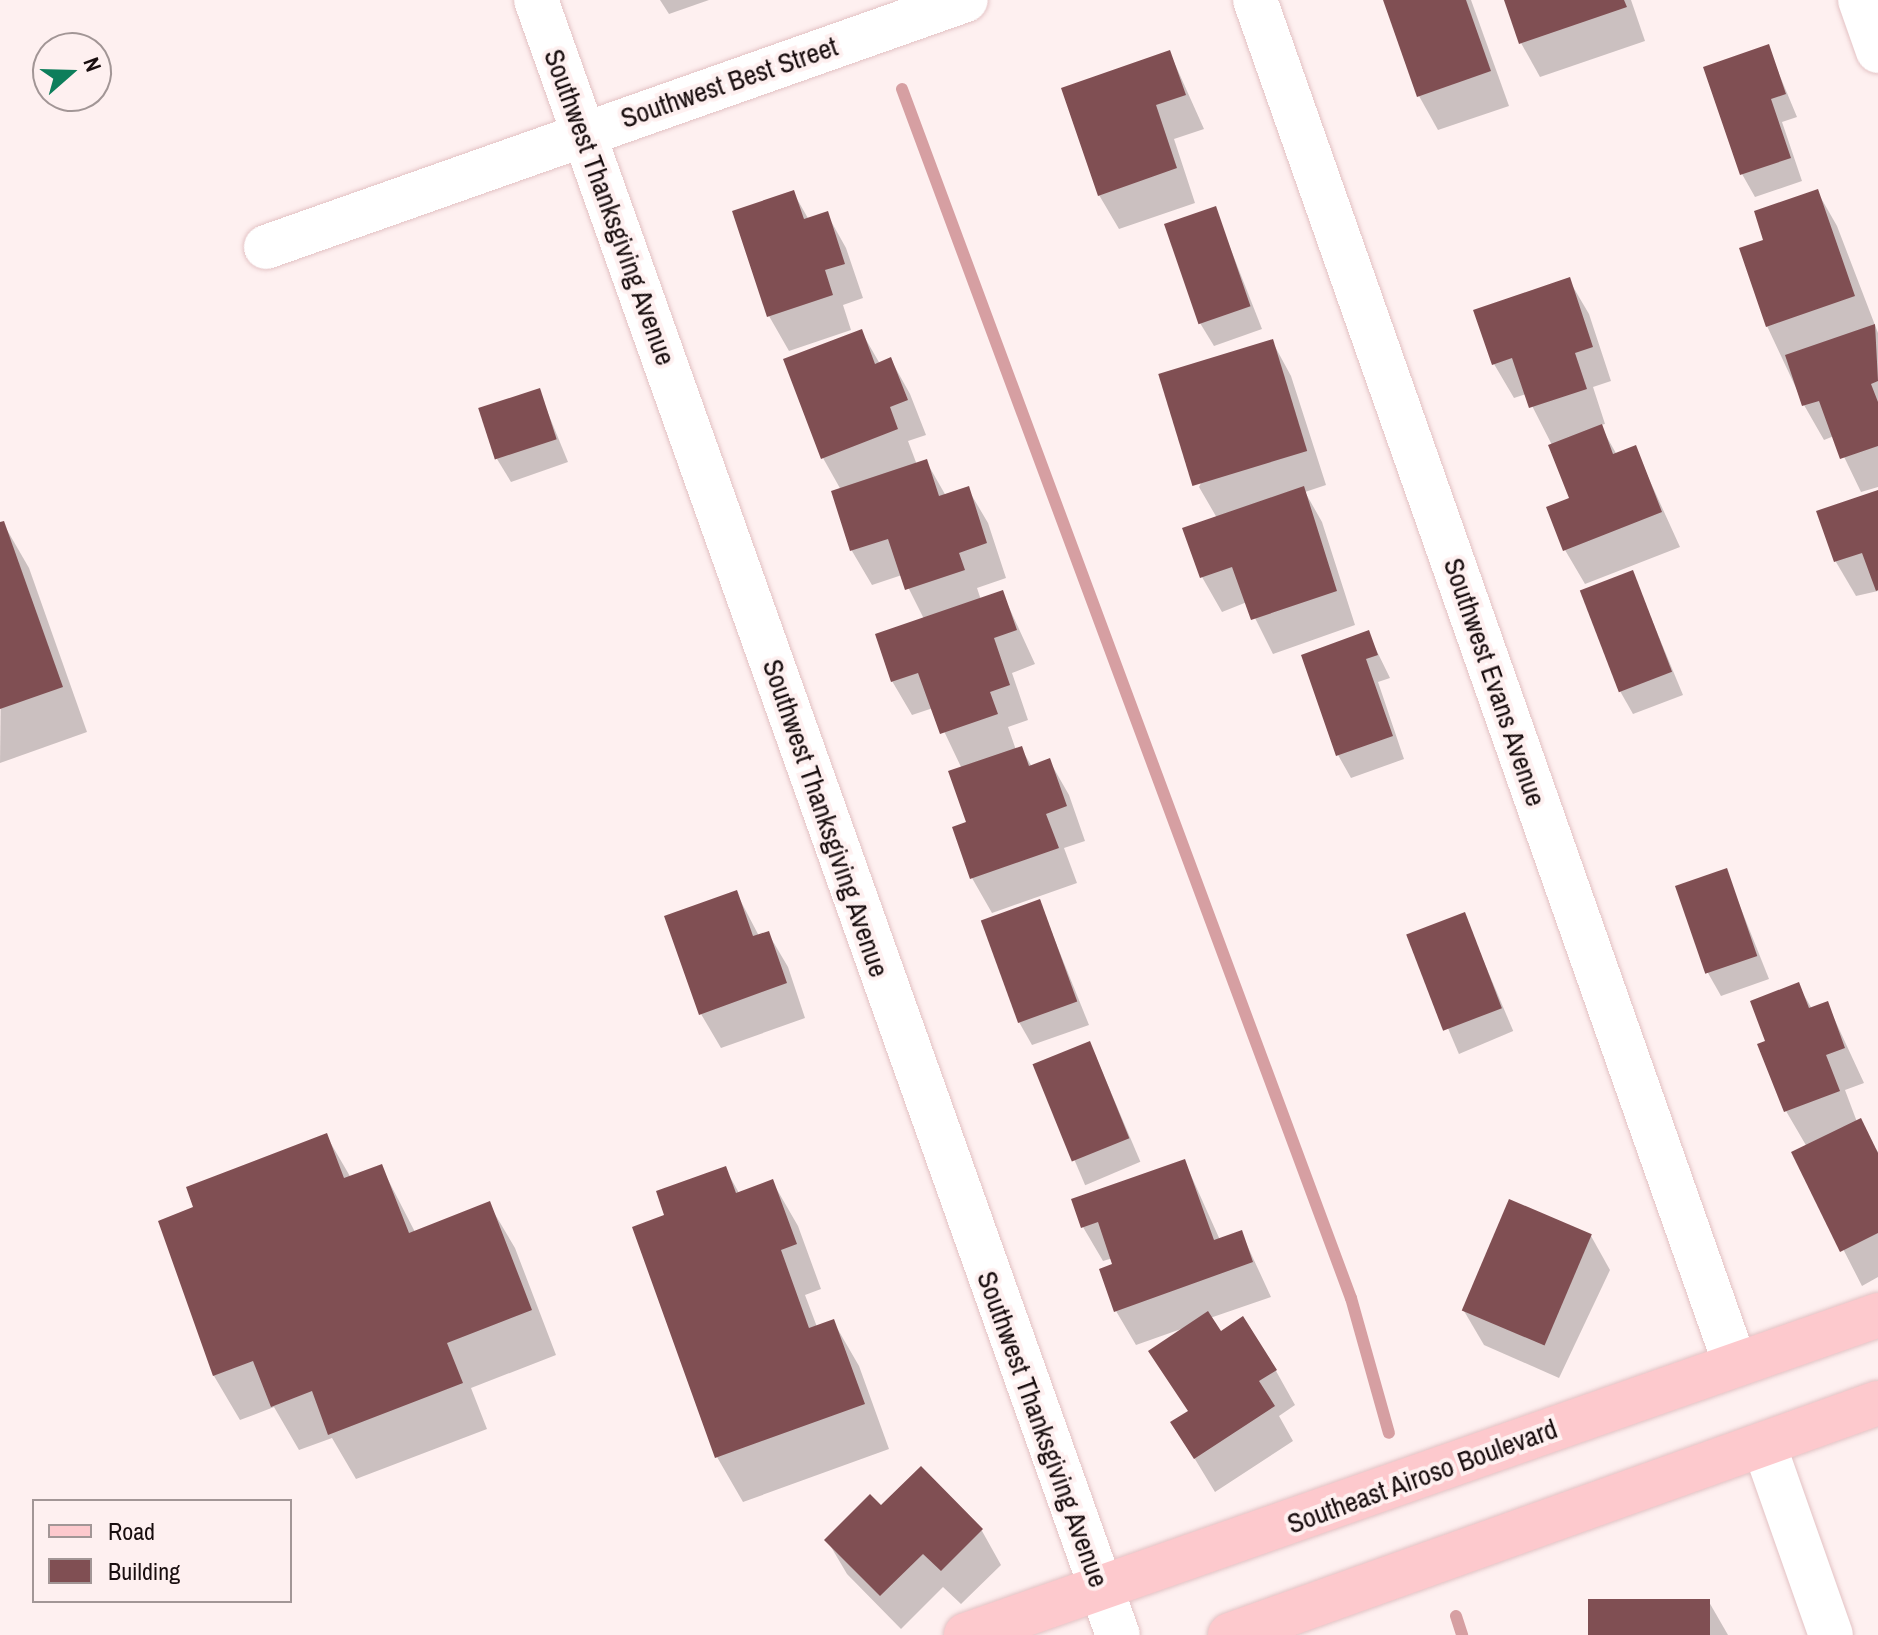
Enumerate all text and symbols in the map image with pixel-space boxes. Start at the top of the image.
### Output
street label: Southwest Best Street [616,29,842,135]
north arrow [32,32,112,112]
street label: Southwest Thanksgiving Avenue [537,44,683,370]
text: N [76,53,109,76]
street label: Southwest Evans Avenue [1437,553,1553,811]
street label: Southwest Thanksgiving Avenue [756,654,896,982]
street label: Southwest Thanksgiving Avenue [970,1266,1116,1592]
street label: Southeast Airoso Boulevard [1282,1411,1562,1541]
legend [32,1499,292,1603]
text: Road [108,1515,155,1547]
text: Building [108,1555,180,1587]

